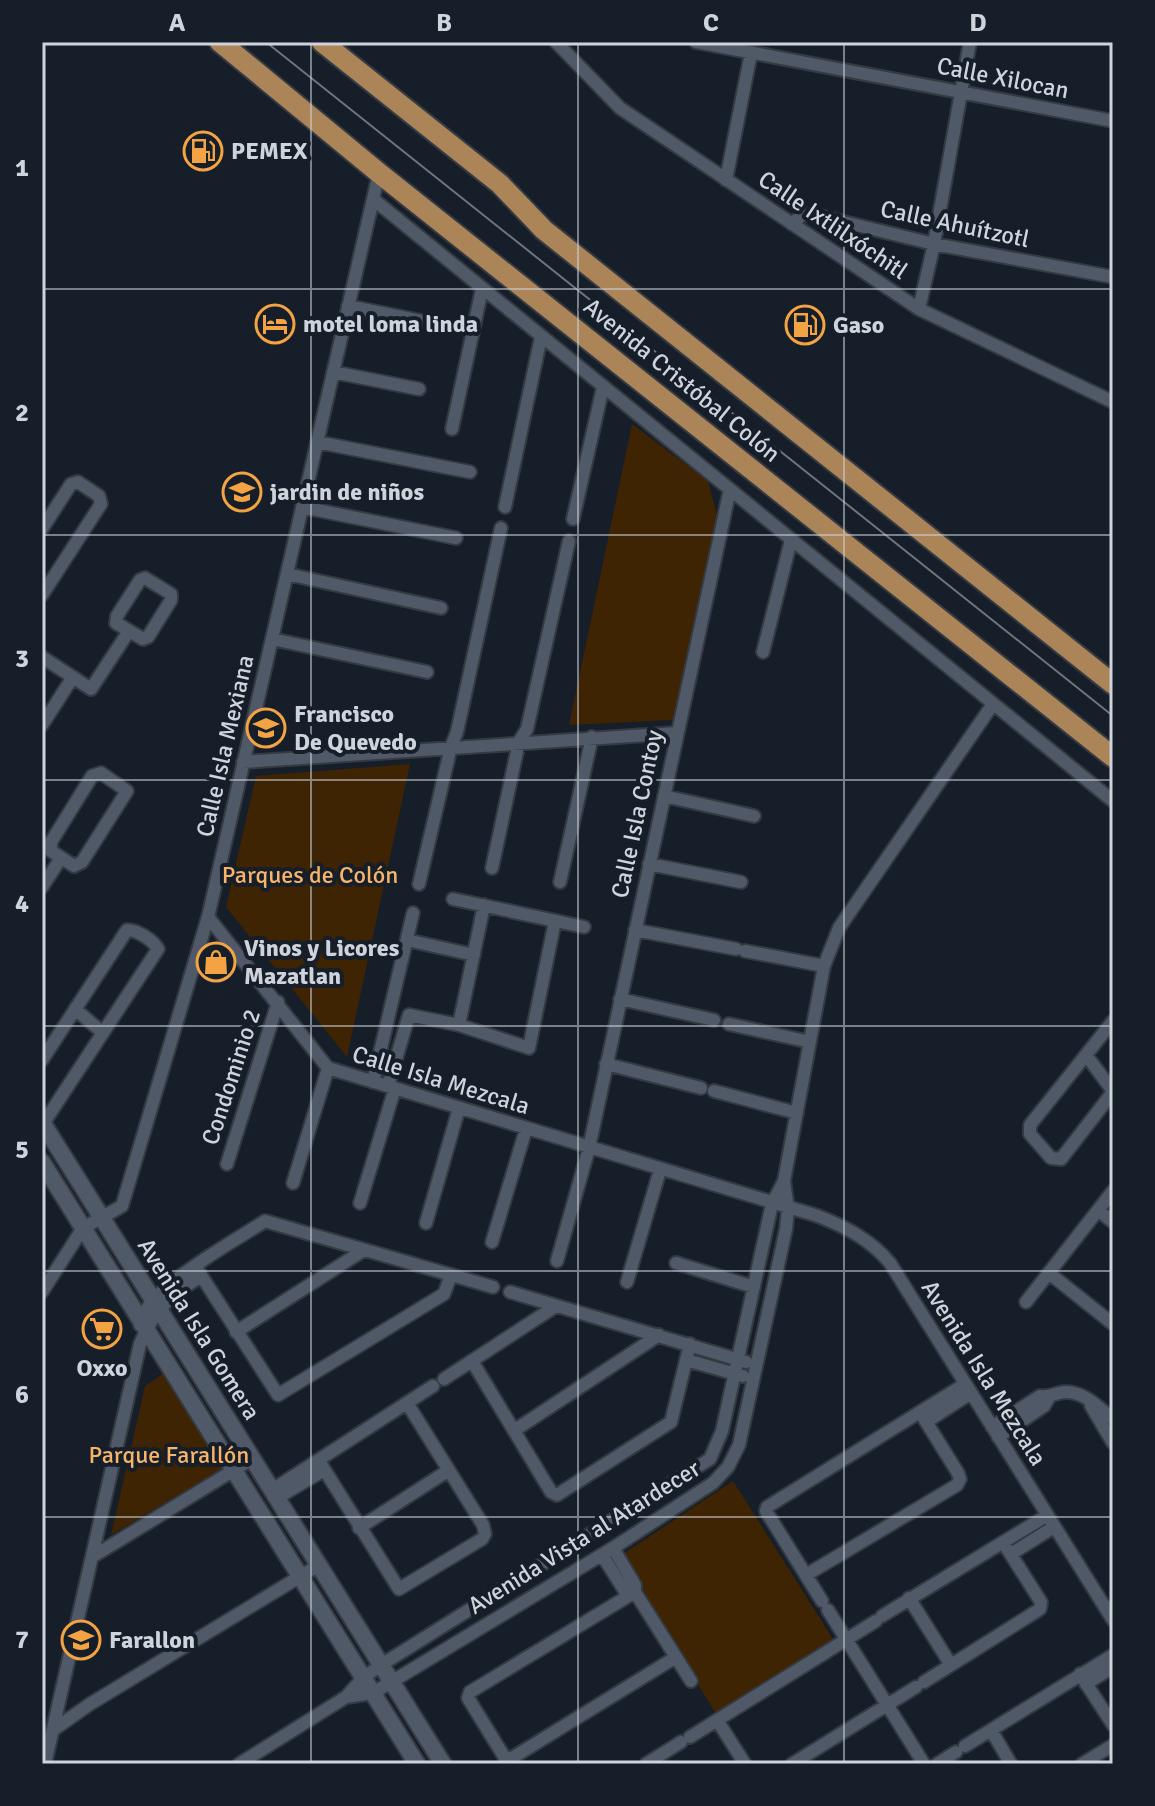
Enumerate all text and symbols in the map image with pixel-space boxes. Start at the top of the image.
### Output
text: A [169,7,186,39]
text: B [436,7,452,39]
text: C [703,7,719,39]
text: D [969,7,987,39]
street label: Calle Xilocan [934,51,1072,105]
fuel station icon: PEMEX [182,130,224,172]
place label: PEMEX [231,136,308,166]
text: 1 [15,152,29,184]
street label: Calle Ixtlilxóchitl [753,164,913,286]
street label: Calle Ahuítzotl [878,194,1032,254]
street label: Avenida Cristóbal Colón [578,291,786,469]
hotel icon: motel loma linda [254,303,296,345]
fuel station icon: Gaso [784,304,826,346]
place label: motel loma linda [303,309,478,339]
place label: Gaso [833,310,884,340]
text: 2 [15,397,29,429]
school or university icon: jardin de niños [221,471,263,513]
place label: jardin de niños [270,477,424,507]
text: 3 [15,643,29,675]
street label: Calle Isla Mexiana [189,652,261,840]
place label: Francisco De Quevedo [294,699,417,757]
school or university icon: Francisco De Quevedo [245,707,287,749]
street label: Calle Isla Contoy [605,727,669,901]
park label: Parques de Colón [222,860,398,890]
text: 4 [15,888,29,920]
place label: Vinos y Licores Mazatlan [244,933,400,991]
shop icon: Vinos y Licores Mazatlan [195,941,237,983]
street label: Condominio 2 [195,1005,267,1149]
street label: Calle Isla Mezcala [349,1039,533,1121]
text: 5 [15,1134,29,1166]
street label: Avenida Isla Gomera [131,1233,267,1425]
street label: Avenida Isla Mezcala [915,1275,1053,1471]
supermarket icon: Oxxo [81,1308,123,1350]
place label: Oxxo [76,1353,128,1383]
text: 6 [15,1379,29,1411]
park label: Parque Farallón [89,1440,249,1470]
street label: Avenida Vista al Atardecer [462,1453,706,1621]
school or university icon: Farallon [60,1619,102,1661]
text: 7 [15,1624,29,1656]
place label: Farallon [109,1625,195,1655]

